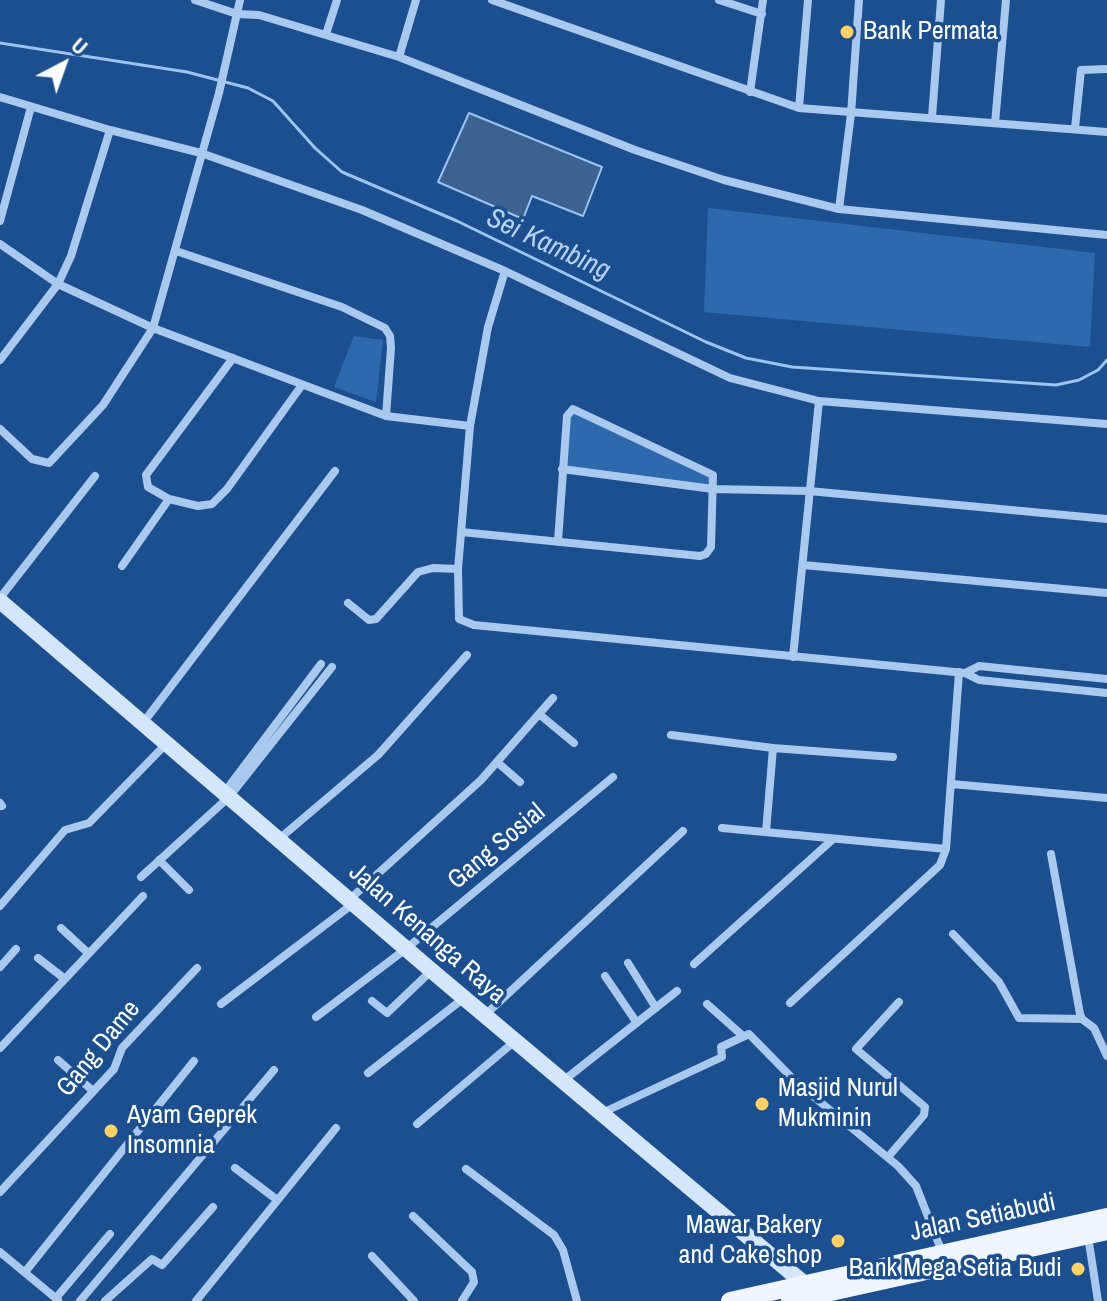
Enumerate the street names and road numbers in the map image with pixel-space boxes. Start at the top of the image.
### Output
street label: Gang Sosial [442,797,552,897]
street label: Jalan Kenanga Raya [342,857,512,1011]
street label: Gang Dame [51,995,147,1103]
street label: Jalan Setiabudi [907,1187,1059,1249]

